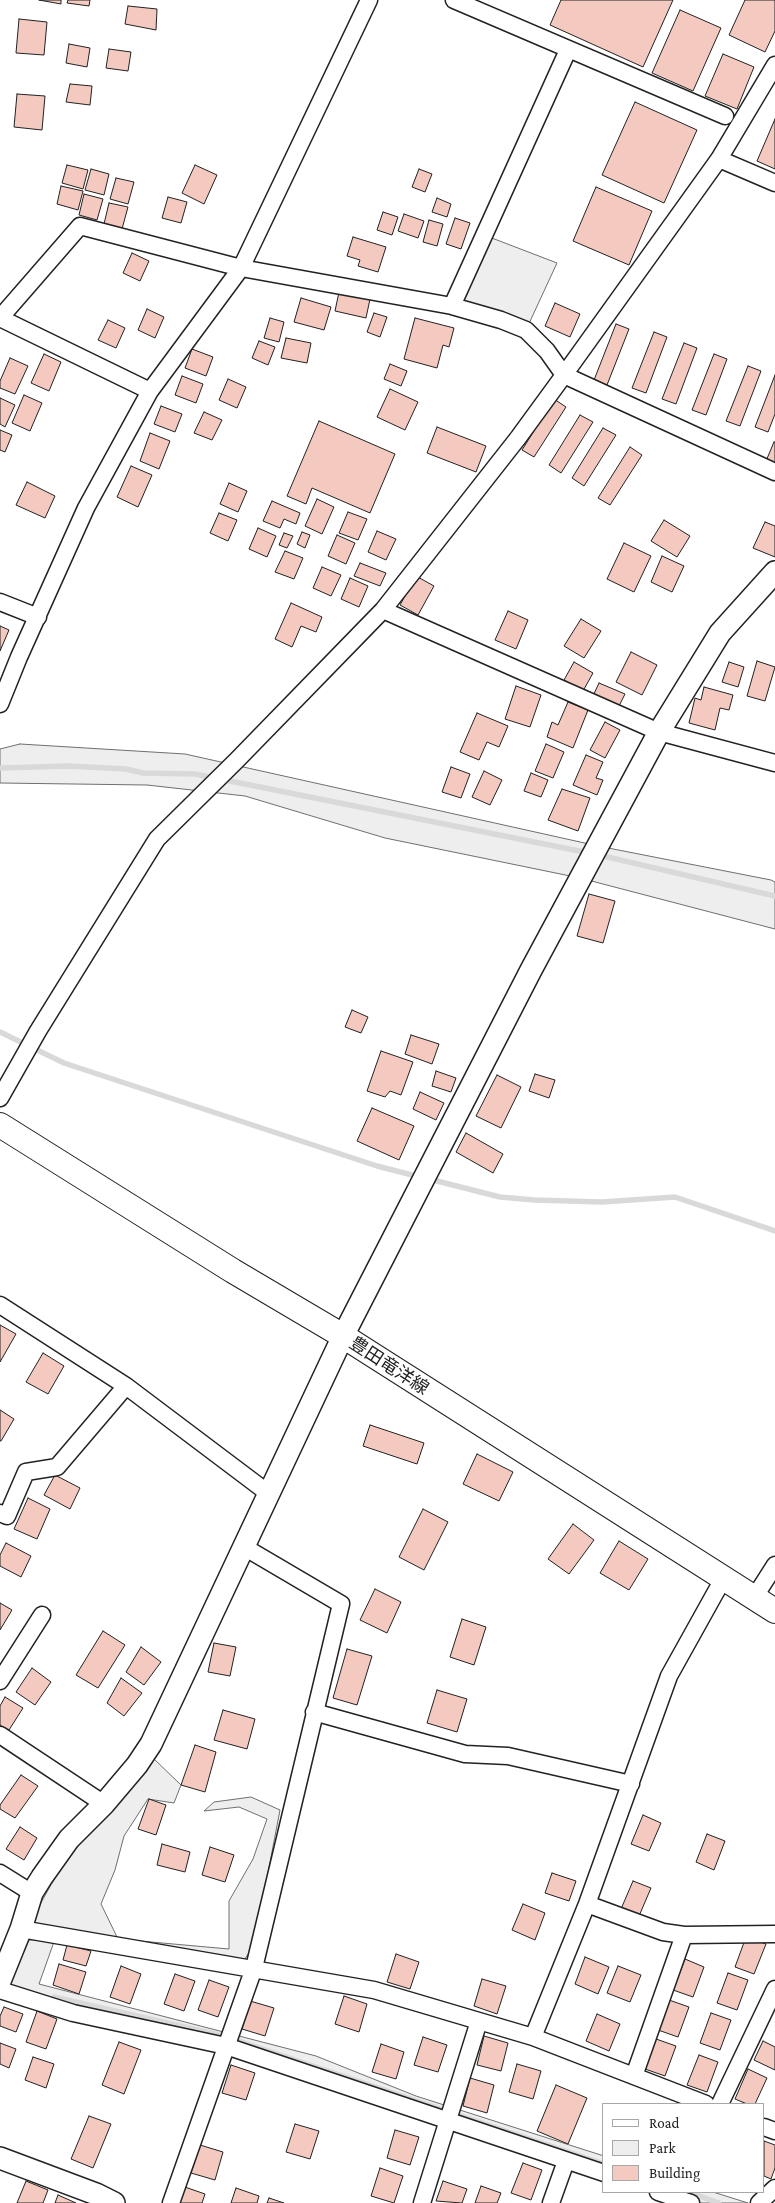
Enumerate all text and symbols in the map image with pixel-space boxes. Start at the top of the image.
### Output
street label: 豊田竜洋線 [345,1332,433,1400]
legend [602,2103,765,2193]
text: Road [649,2115,679,2131]
text: Park [649,2140,676,2156]
text: Building [649,2165,700,2181]

